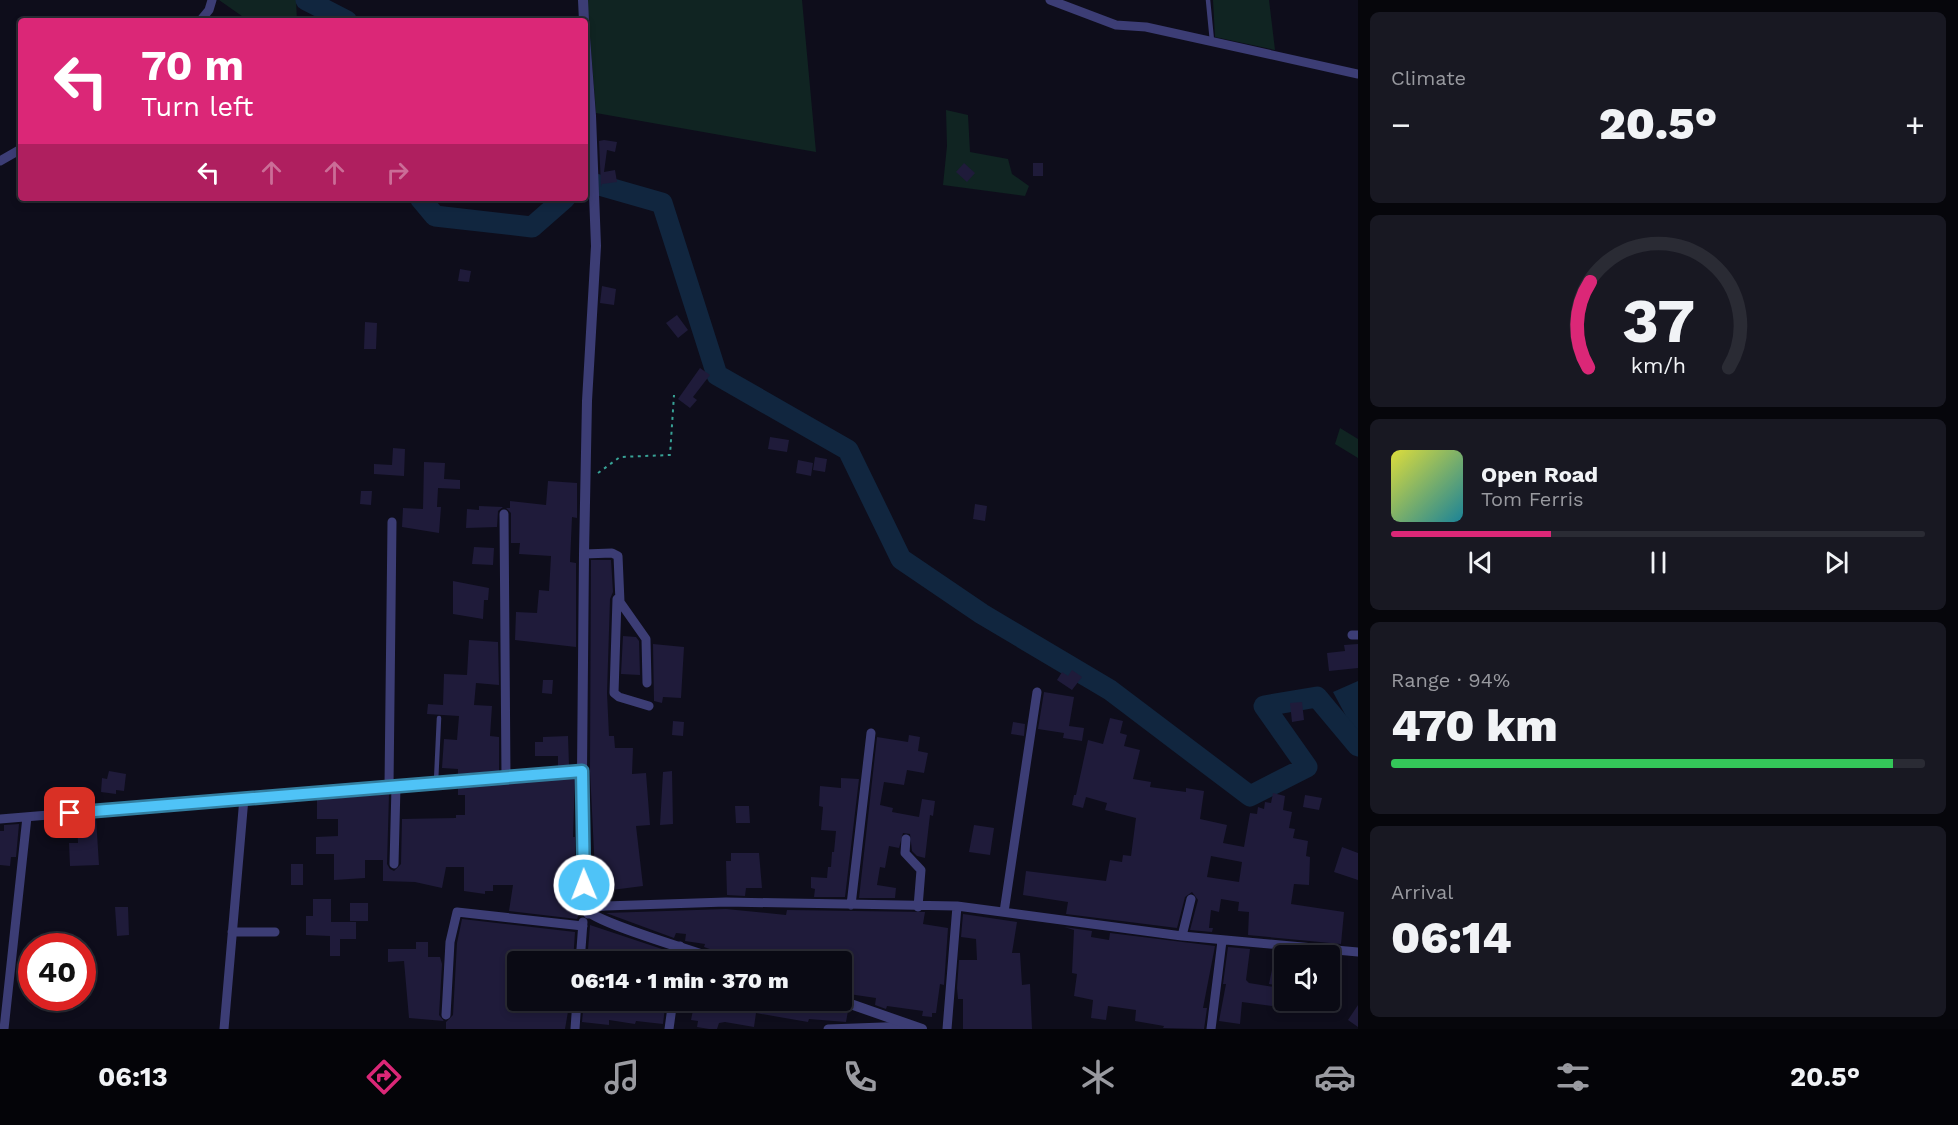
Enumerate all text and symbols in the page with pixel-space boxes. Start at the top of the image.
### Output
text: 70 m [141,41,244,90]
icon: left [42,42,120,120]
text: Climate [1391,66,1466,90]
text: Turn left [141,91,253,123]
text: 20.5° [1599,97,1717,150]
text: − [1391,105,1411,144]
text: + [1905,105,1925,144]
icon: left [192,156,225,189]
icon: ahead [255,156,288,189]
icon: ahead [318,156,351,189]
icon: right [381,156,414,189]
text: 37 [1621,284,1695,357]
text: km/h [1630,354,1686,379]
text: Open Road [1481,462,1598,487]
text: Tom Ferris [1481,487,1584,511]
icon: previous [1464,546,1497,579]
icon: pause [1642,546,1675,579]
icon: next [1820,546,1853,579]
text: Range · 94% [1391,668,1510,692]
text: 470 km [1391,699,1558,752]
pin [44,787,95,838]
icon: arrive [53,796,86,829]
position arrow [552,853,616,917]
text: Arrival [1391,880,1453,904]
text: 06:14 [1391,911,1512,964]
speed limit sign: 40 [18,933,96,1011]
map controls [1274,945,1340,1011]
button: sound [1274,945,1340,1011]
text: 06:14 · 1 min · 370 m [570,968,789,993]
icon: directions [363,1056,405,1098]
icon: music [601,1056,643,1098]
icon: phone [839,1056,881,1098]
icon: climate [1077,1056,1119,1098]
icon: car [1314,1056,1356,1098]
icon: filters [1552,1056,1594,1098]
text: 06:13 [98,1061,168,1093]
text: 20.5° [1790,1061,1860,1093]

